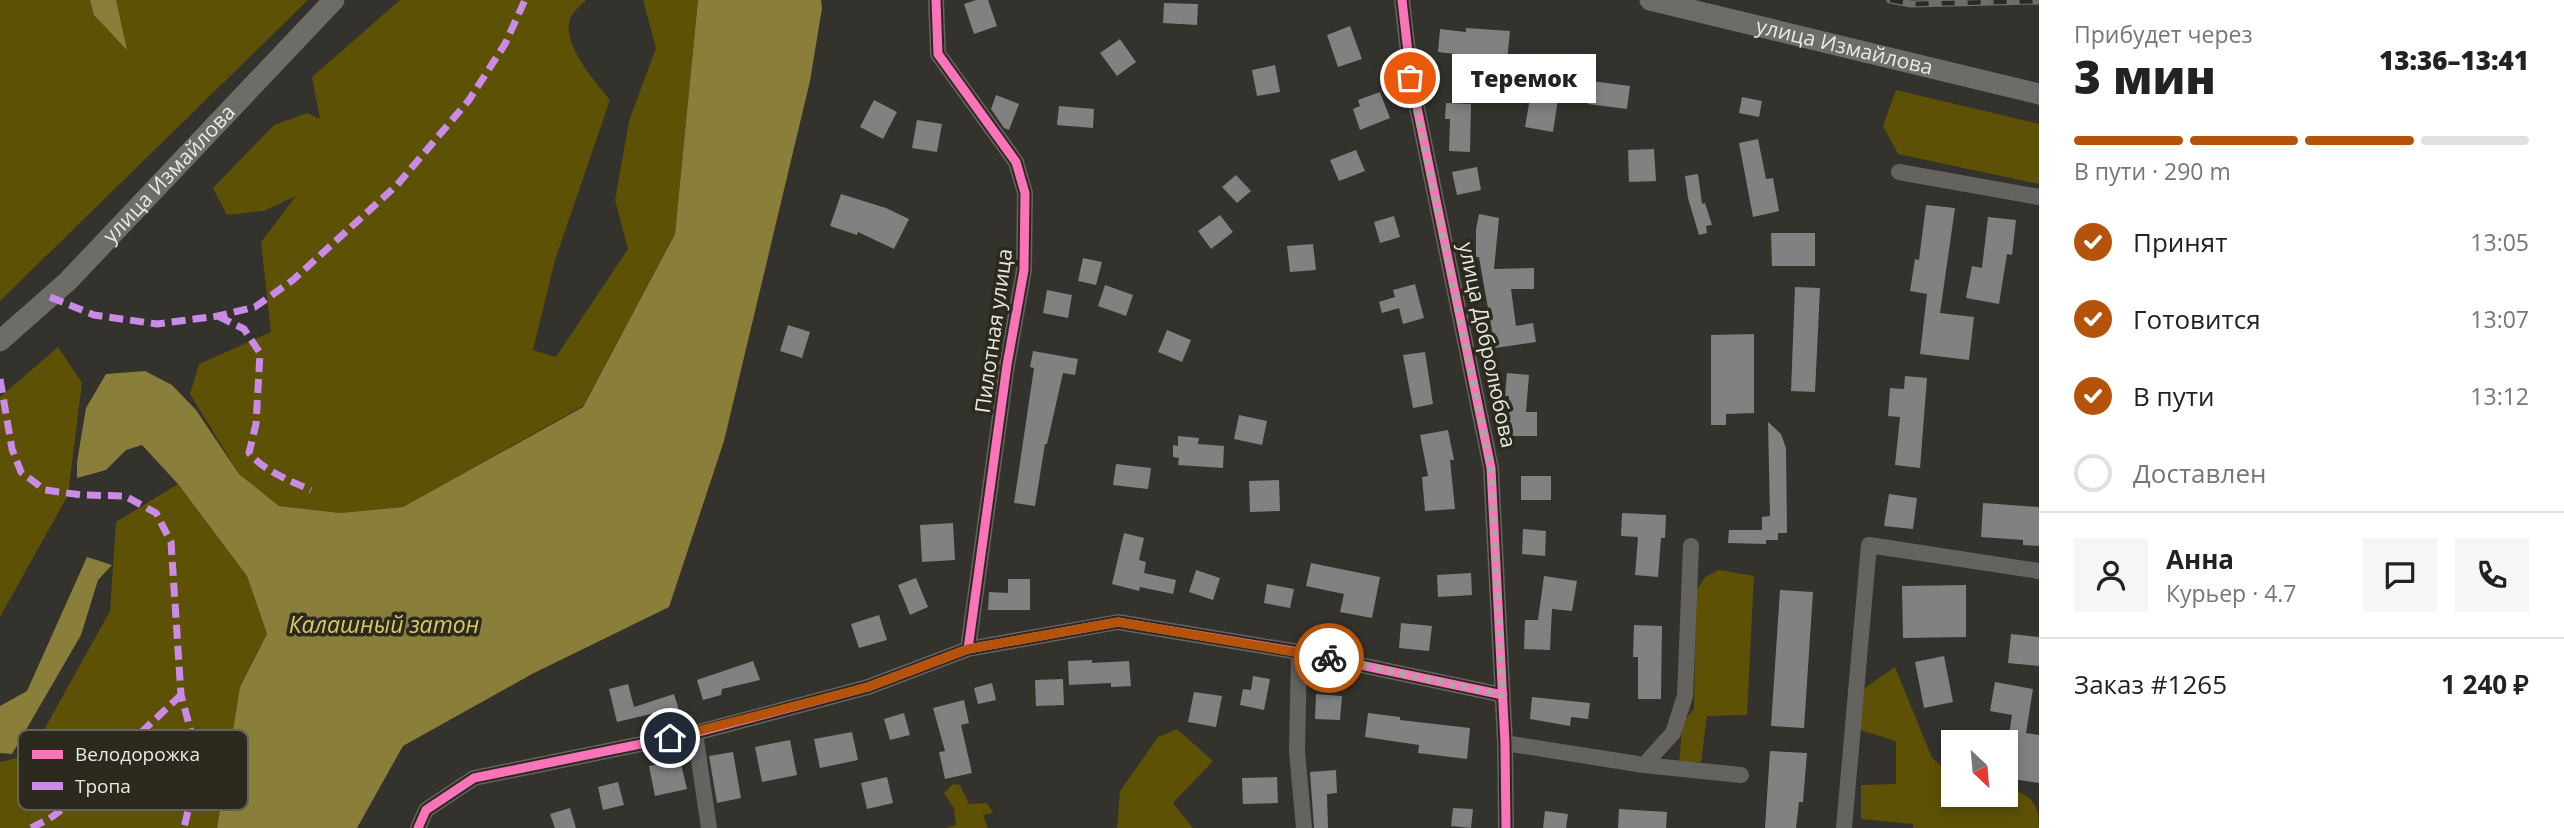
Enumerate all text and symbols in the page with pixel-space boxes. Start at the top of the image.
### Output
street label: улица Измайлова [1753,11,1936,81]
text: Прибудет через [2074,18,2253,50]
text: 13:36–13:41 [2379,42,2529,78]
text: 3 мин [2074,45,2216,107]
pin [1380,48,1440,108]
callout: Теремок [1452,54,1596,102]
icon: bag [1391,59,1429,97]
text: Теремок [1471,62,1577,94]
street label: улица Измайлова [96,98,241,249]
text: В пути · 290 m [2074,155,2231,187]
icon: check [2074,223,2112,261]
text: Принят [2133,224,2227,260]
text: 13:05 [2470,226,2529,258]
street label: улица Добролюбова [1453,239,1523,450]
street label: Пилотная улица [968,247,1018,415]
icon: check [2074,300,2112,338]
text: Готовится [2133,301,2261,337]
text: 13:07 [2470,303,2529,335]
icon: check [2074,377,2112,415]
text: В пути [2133,378,2214,414]
text: 13:12 [2470,380,2529,412]
text: Доставлен [2133,455,2266,491]
button: person [2074,538,2148,612]
button: chat [2363,538,2437,612]
button: phone [2455,538,2529,612]
text: Анна [2166,541,2234,577]
text: Курьер · 4.7 [2166,577,2297,609]
water label: Калашный затон [289,608,480,640]
courier [1294,623,1364,693]
icon: bike [1310,639,1348,677]
text: Заказ #1265 [2074,666,2227,702]
text: 1 240 ₽ [2441,666,2529,702]
pin [640,708,700,768]
icon: home [651,719,689,757]
legend [18,730,248,810]
north arrow [1941,730,2018,807]
map controls [1941,730,2018,807]
text: Велодорожка [75,741,200,767]
text: Тропа [75,773,131,799]

